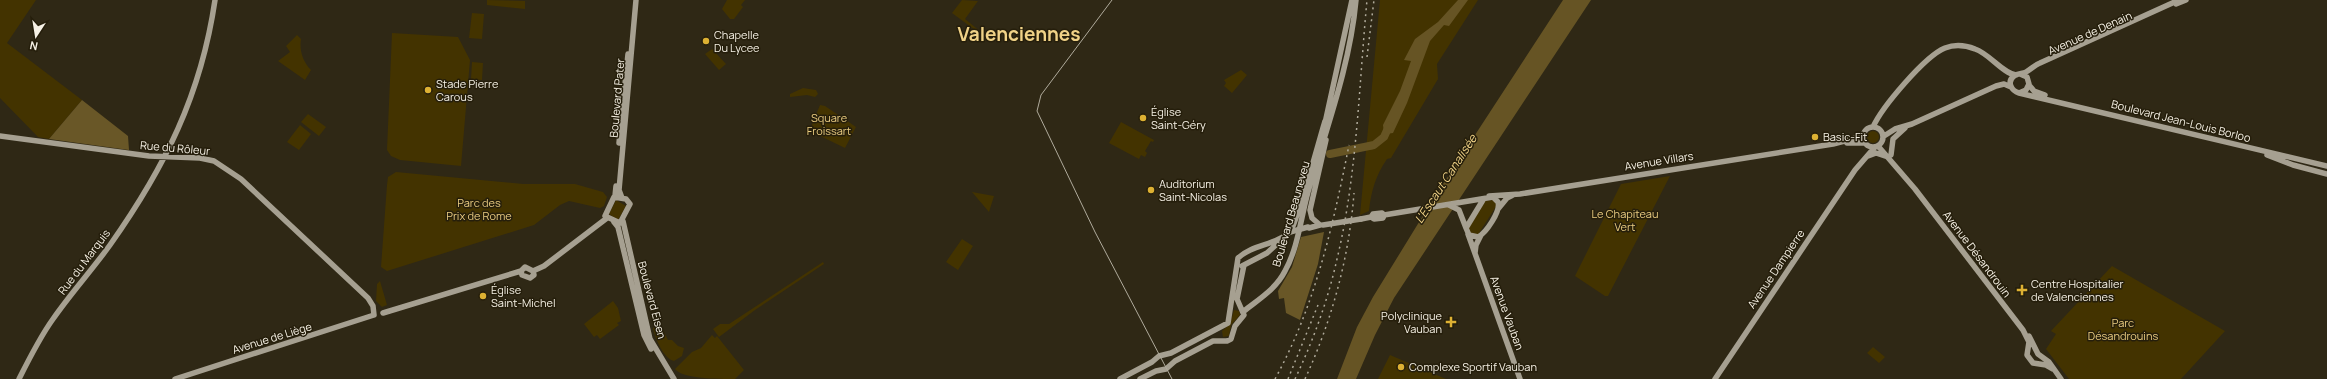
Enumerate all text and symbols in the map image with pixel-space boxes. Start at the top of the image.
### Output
street label: Avenue de Denain [2045,7,2134,58]
north arrow [16,16,56,56]
district label: Valenciennes [958,21,1080,47]
place label: Chapelle Du Lycee [714,27,760,55]
marker: Chapelle Du Lycee [701,36,711,46]
text: N [28,38,39,54]
street label: Boulevard Pater [606,58,627,138]
place label: Stade Pierre Carous [436,76,499,104]
marker: Stade Pierre Carous [423,85,433,95]
street label: Boulevard Jean-Louis Borloo [2110,96,2253,145]
place label: Église Saint-Géry [1151,104,1206,132]
park label: Square Froissart [807,110,851,138]
marker: Église Saint-Géry [1138,113,1148,123]
place label: Basic-Fit [1823,129,1867,144]
water label: L'Escaut Canalisée [1410,130,1481,227]
marker: Basic-Fit [1810,132,1820,142]
street label: Rue du Rôleur [139,137,211,158]
street label: Avenue Villars [1623,148,1695,173]
street label: Boulevard Beauneveu [1268,159,1313,268]
place label: Auditorium Saint-Nicolas [1159,176,1227,204]
marker: Auditorium Saint-Nicolas [1146,185,1156,195]
park label: Parc des Prix de Rome [446,195,512,223]
park label: Le Chapiteau Vert [1592,206,1659,234]
street label: Avenue Désandrouin [1940,207,2015,300]
street label: Rue du Marquis [54,226,113,297]
street label: Avenue Dampierre [1744,226,1808,311]
street label: Boulevard Eisen [635,259,670,340]
street label: Avenue Vauban [1487,274,1528,352]
place label: Centre Hospitalier de Valenciennes [2031,276,2123,304]
place label: Église Saint-Michel [491,282,555,310]
marker: Centre Hospitalier de Valenciennes [2016,284,2028,296]
marker: Église Saint-Michel [478,291,488,301]
place label: Polyclinique Vauban [1381,308,1443,336]
park label: Parc Désandrouins [2088,315,2158,343]
marker: Polyclinique Vauban [1445,316,1457,328]
street label: Avenue de Liège [230,318,314,357]
place label: Complexe Sportif Vauban [1409,359,1537,374]
marker: Complexe Sportif Vauban [1396,362,1406,372]

